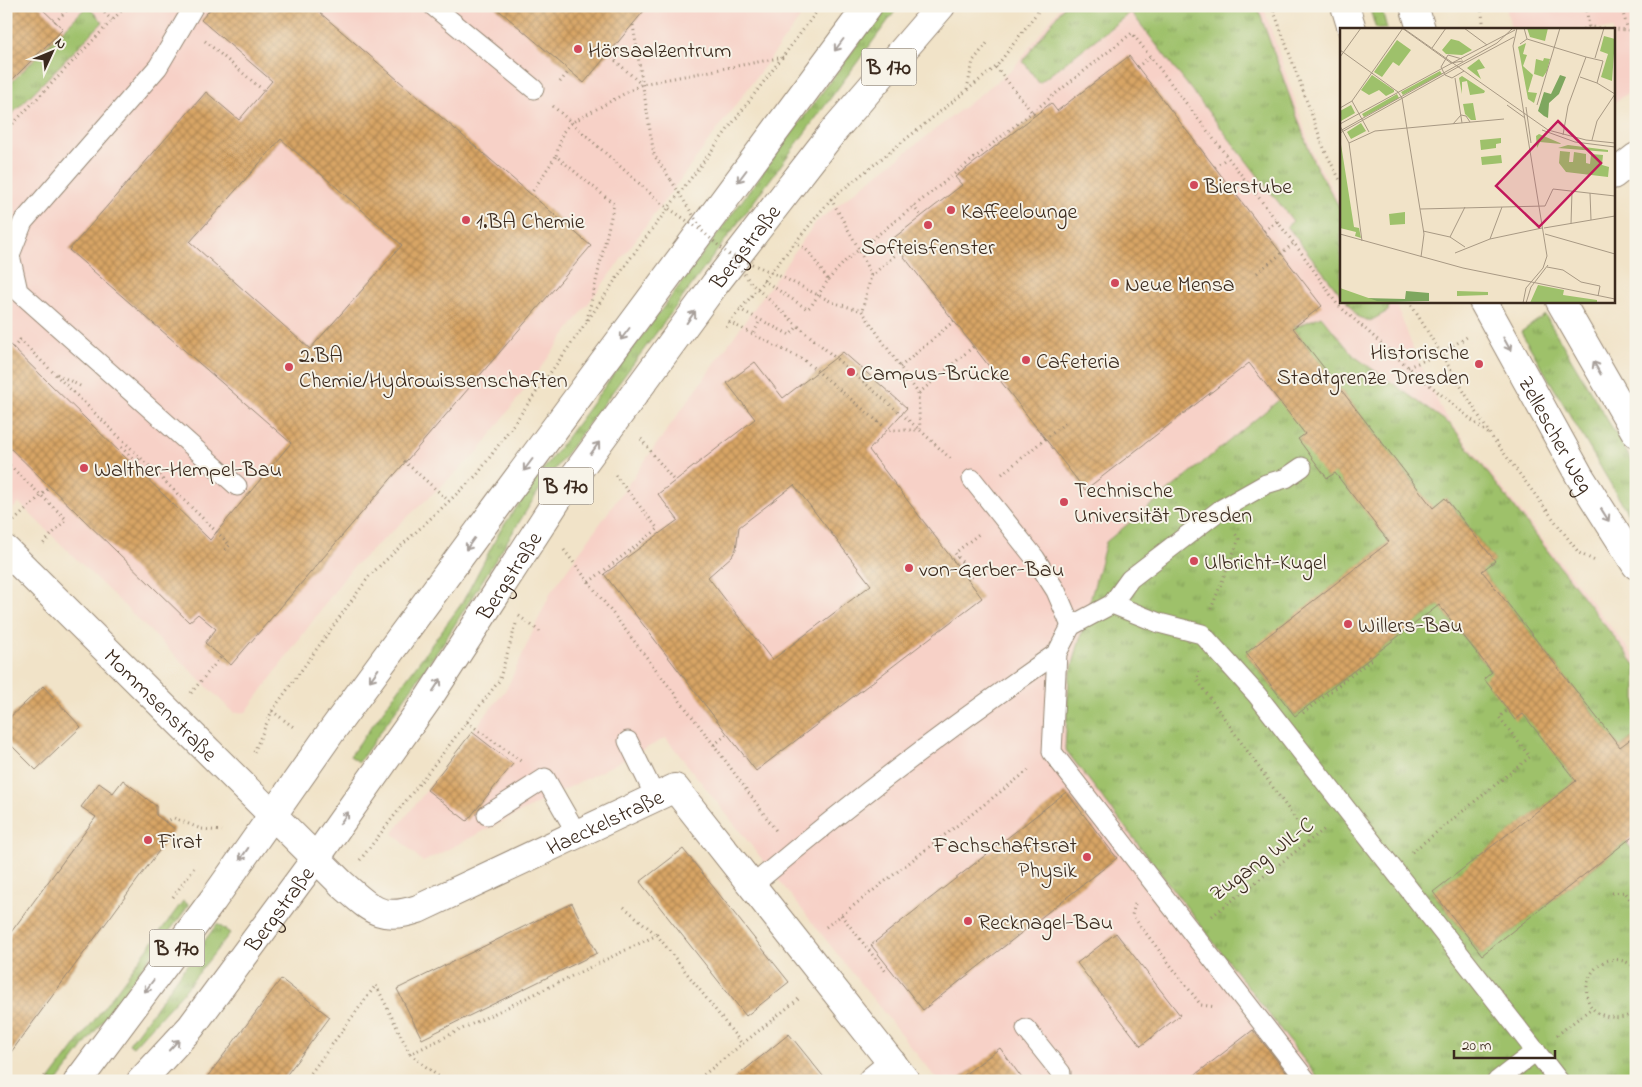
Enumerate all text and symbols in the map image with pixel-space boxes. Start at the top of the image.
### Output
north arrow [28,28,78,78]
inset map [1340,28,1614,302]
text: N [49,33,71,55]
place label: Hörsaalzentrum [588,36,731,68]
one-way arrow [834,38,844,52]
marker: Hörsaalzentrum [572,43,584,55]
road number: B 170 [862,48,916,86]
one-way arrow [737,169,748,182]
place label: Bierstube [1203,172,1292,204]
marker: Bierstube [1188,179,1200,191]
place label: Kaffeelounge [961,197,1077,230]
street label: Bergstraße [703,198,790,298]
marker: Kaffeelounge [945,204,957,216]
place label: 1.BA Chemie [476,207,585,239]
marker: 1.BA Chemie [460,214,472,226]
marker: Softeisfenster [922,219,934,231]
place label: Softeisfenster [861,233,995,265]
place label: Neue Mensa [1125,270,1235,302]
marker: Neue Mensa [1109,277,1121,289]
one-way arrow [686,310,696,324]
one-way arrow [619,327,630,340]
one-way arrow [1502,336,1512,351]
place label: Historische Stadtgrenze Dresden [1277,338,1469,396]
place label: 2.BA Chemie/Hydrowissenschaften [299,341,568,399]
place label: Cafeteria [1036,347,1120,379]
marker: Cafeteria [1020,354,1032,366]
marker: Historische Stadtgrenze Dresden [1473,358,1485,370]
place label: Campus-Brücke [861,359,1010,391]
marker: 2.BA Chemie/Hydrowissenschaften [283,361,295,373]
one-way arrow [1592,361,1602,375]
marker: Campus-Brücke [845,366,857,378]
street label: Zellescher Weg [1508,371,1600,501]
one-way arrow [589,442,600,455]
place label: Walther-Hempel-Bau [94,455,282,487]
one-way arrow [523,458,533,472]
marker: Walther-Hempel-Bau [78,462,90,474]
road number: B 170 [538,468,594,504]
place label: Technische Universität Dresden [1074,476,1252,533]
marker: Technische Universität Dresden [1058,496,1070,508]
one-way arrow [1600,508,1610,522]
street label: Bergstraße [470,526,552,628]
one-way arrow [464,537,475,550]
place label: Ulbricht-Kugel [1204,548,1327,581]
place label: von-Gerber-Bau [919,555,1064,587]
marker: Ulbricht-Kugel [1188,555,1200,567]
marker: von-Gerber-Bau [903,562,915,574]
place label: Willers-Bau [1358,611,1463,643]
marker: Willers-Bau [1342,618,1354,630]
street label: Mommsenstraße [95,642,224,771]
one-way arrow [368,668,379,681]
one-way arrow [432,678,442,692]
street label: Haeckelstraße [542,783,670,865]
street label: Zugang WIL-C [1204,810,1322,911]
one-way arrow [339,812,349,826]
place label: Firat [157,827,203,859]
place label: Fachschaftsrat Physik [932,831,1078,889]
marker: Firat [142,834,154,846]
one-way arrow [239,847,249,861]
marker: Fachschaftsrat Physik [1081,851,1093,863]
street label: Bergstraße [238,860,324,961]
place label: Recknagel-Bau [978,908,1113,941]
marker: Recknagel-Bau [962,915,974,927]
road number: B 170 [150,930,204,966]
one-way arrow [144,979,154,993]
scale bar [1454,1027,1556,1059]
text: 20 m [1462,1035,1492,1057]
one-way arrow [168,1039,180,1052]

